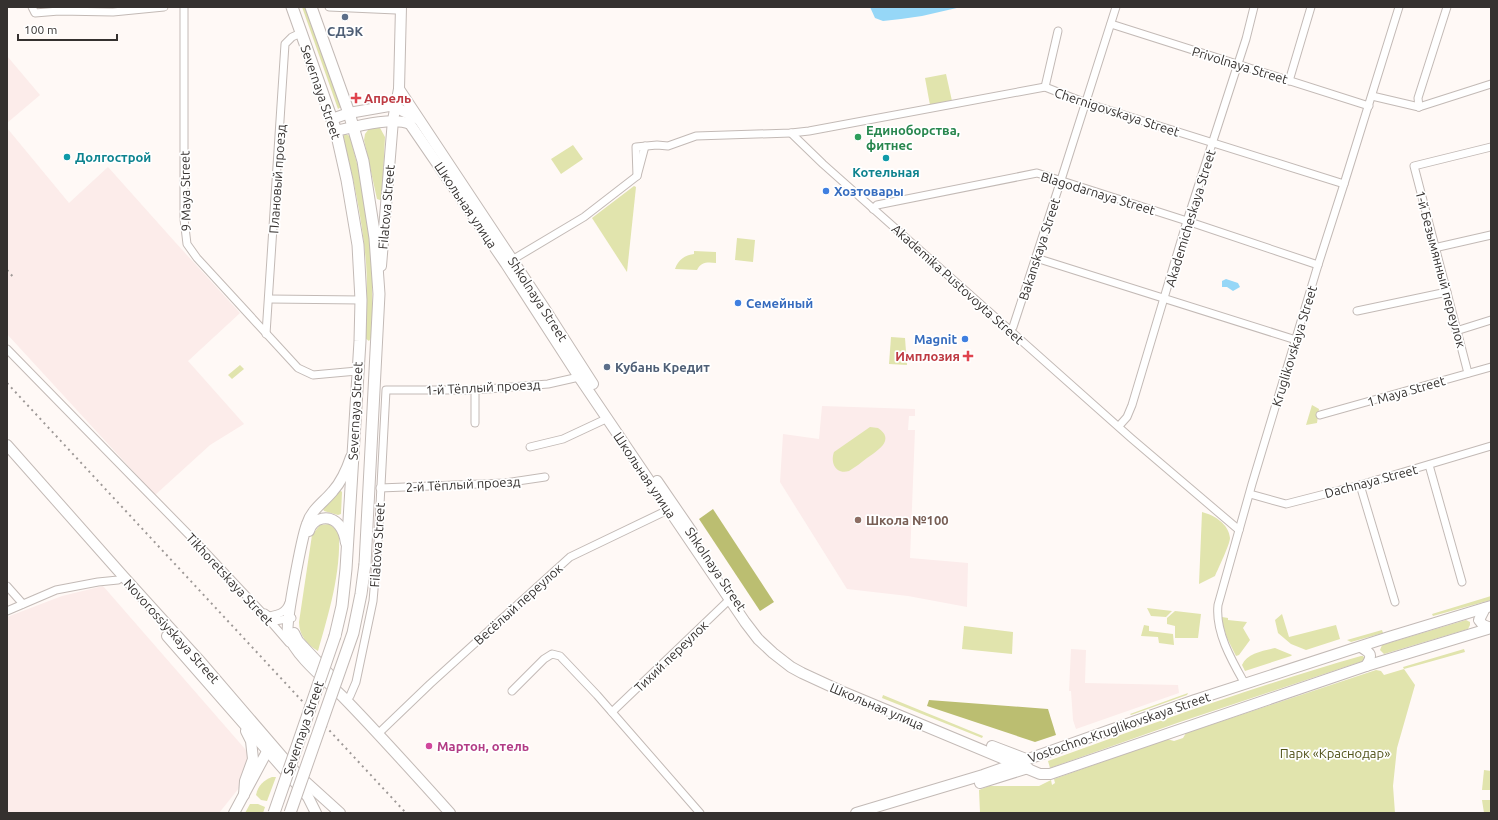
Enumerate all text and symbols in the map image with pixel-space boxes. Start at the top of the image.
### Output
marker: СДЭК [340,12,350,22]
scale bar [18,16,117,42]
text: 100 m [24,23,57,36]
place label: СДЭК [327,24,363,38]
street label: Severnaya Street [298,43,344,141]
street label: Privolnaya Street [1190,44,1290,86]
street label: Chernigovskaya Street [1053,85,1181,139]
place label: Апрель [364,91,411,105]
marker: Апрель [351,93,361,103]
street label: Плановый проезд [266,123,288,234]
place label: Единоборства, фитнес [866,123,960,152]
marker: Единоборства, фитнес [853,132,863,142]
street label: Akademicheskaya Street [1162,148,1218,288]
place label: Долгострой [75,150,151,164]
street label: 9 Maya Street [177,151,193,231]
marker: Долгострой [62,152,72,162]
marker: Котельная [881,153,891,163]
street label: Школьная улица [432,159,500,251]
street label: Filatova Street [375,164,397,250]
place label: Котельная [852,165,920,179]
street label: Blagodarnaya Street [1039,169,1157,217]
place label: Хозтовары [834,184,904,198]
marker: Хозтовары [821,186,831,196]
street label: 1-й Безымянный переулок [1413,189,1469,349]
street label: Bakanskaya Street [1016,196,1062,302]
street label: Akademika Pustovoyta Street [889,221,1027,347]
street label: Shkolnaya Street [505,254,571,344]
street label: Kruglikovskaya Street [1269,284,1319,408]
place label: Семейный [746,296,813,310]
marker: Семейный [733,298,743,308]
place label: Magnit [914,332,957,346]
marker: Magnit [960,334,970,344]
place label: Имплозия [895,349,960,363]
marker: Имплозия [963,351,973,361]
place label: Кубань Кредит [615,360,710,374]
street label: Severnaya Street [345,361,365,461]
marker: Кубань Кредит [602,362,612,372]
street label: 1 Maya Street [1365,373,1447,409]
street label: 1-й Тёплый проезд [425,377,541,397]
street label: Школьная улица [611,429,679,521]
street label: Dachnaya Street [1323,462,1419,500]
street label: 2-й Тёплый проезд [405,474,521,494]
street label: Filatova Street [367,502,387,588]
place label: Школа №100 [866,513,949,527]
marker: Школа №100 [853,515,863,525]
street label: Shkolnaya Street [683,525,749,613]
street label: Tikhoretskaya Street [184,530,276,628]
street label: Весёлый переулок [471,560,565,647]
street label: Novorossiyskaya Street [122,576,222,686]
street label: Тихий переулок [631,617,711,695]
street label: Severnaya Street [280,679,326,777]
street label: Школьная улица [828,680,926,732]
street label: Vostochno-Kruglikovskaya Street [1026,689,1212,765]
place label: Мартон, отель [437,739,529,753]
marker: Мартон, отель [424,741,434,751]
park label: Парк «Краснодар» [1280,746,1390,760]

